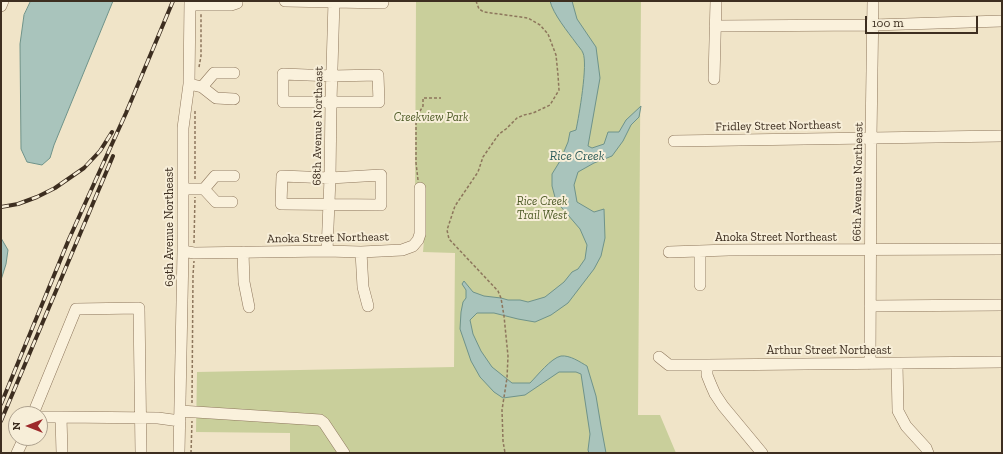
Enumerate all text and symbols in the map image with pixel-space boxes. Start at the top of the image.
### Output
scale bar [867,8,980,34]
text: 100 m [872,16,904,30]
street label: 68th Avenue Northeast [310,66,326,186]
park label: Creekview Park [394,111,468,125]
street label: Fridley Street Northeast [715,118,841,134]
street label: 66th Avenue Northeast [850,122,866,242]
water label: Rice Creek [549,148,605,164]
street label: 69th Avenue Northeast [163,167,177,287]
park label: Rice Creek Trail West [517,195,567,223]
street label: Anoka Street Northeast [267,230,389,246]
street label: Anoka Street Northeast [715,231,837,245]
street label: Arthur Street Northeast [767,344,891,358]
north arrow [8,406,48,446]
text: N [10,422,23,430]

